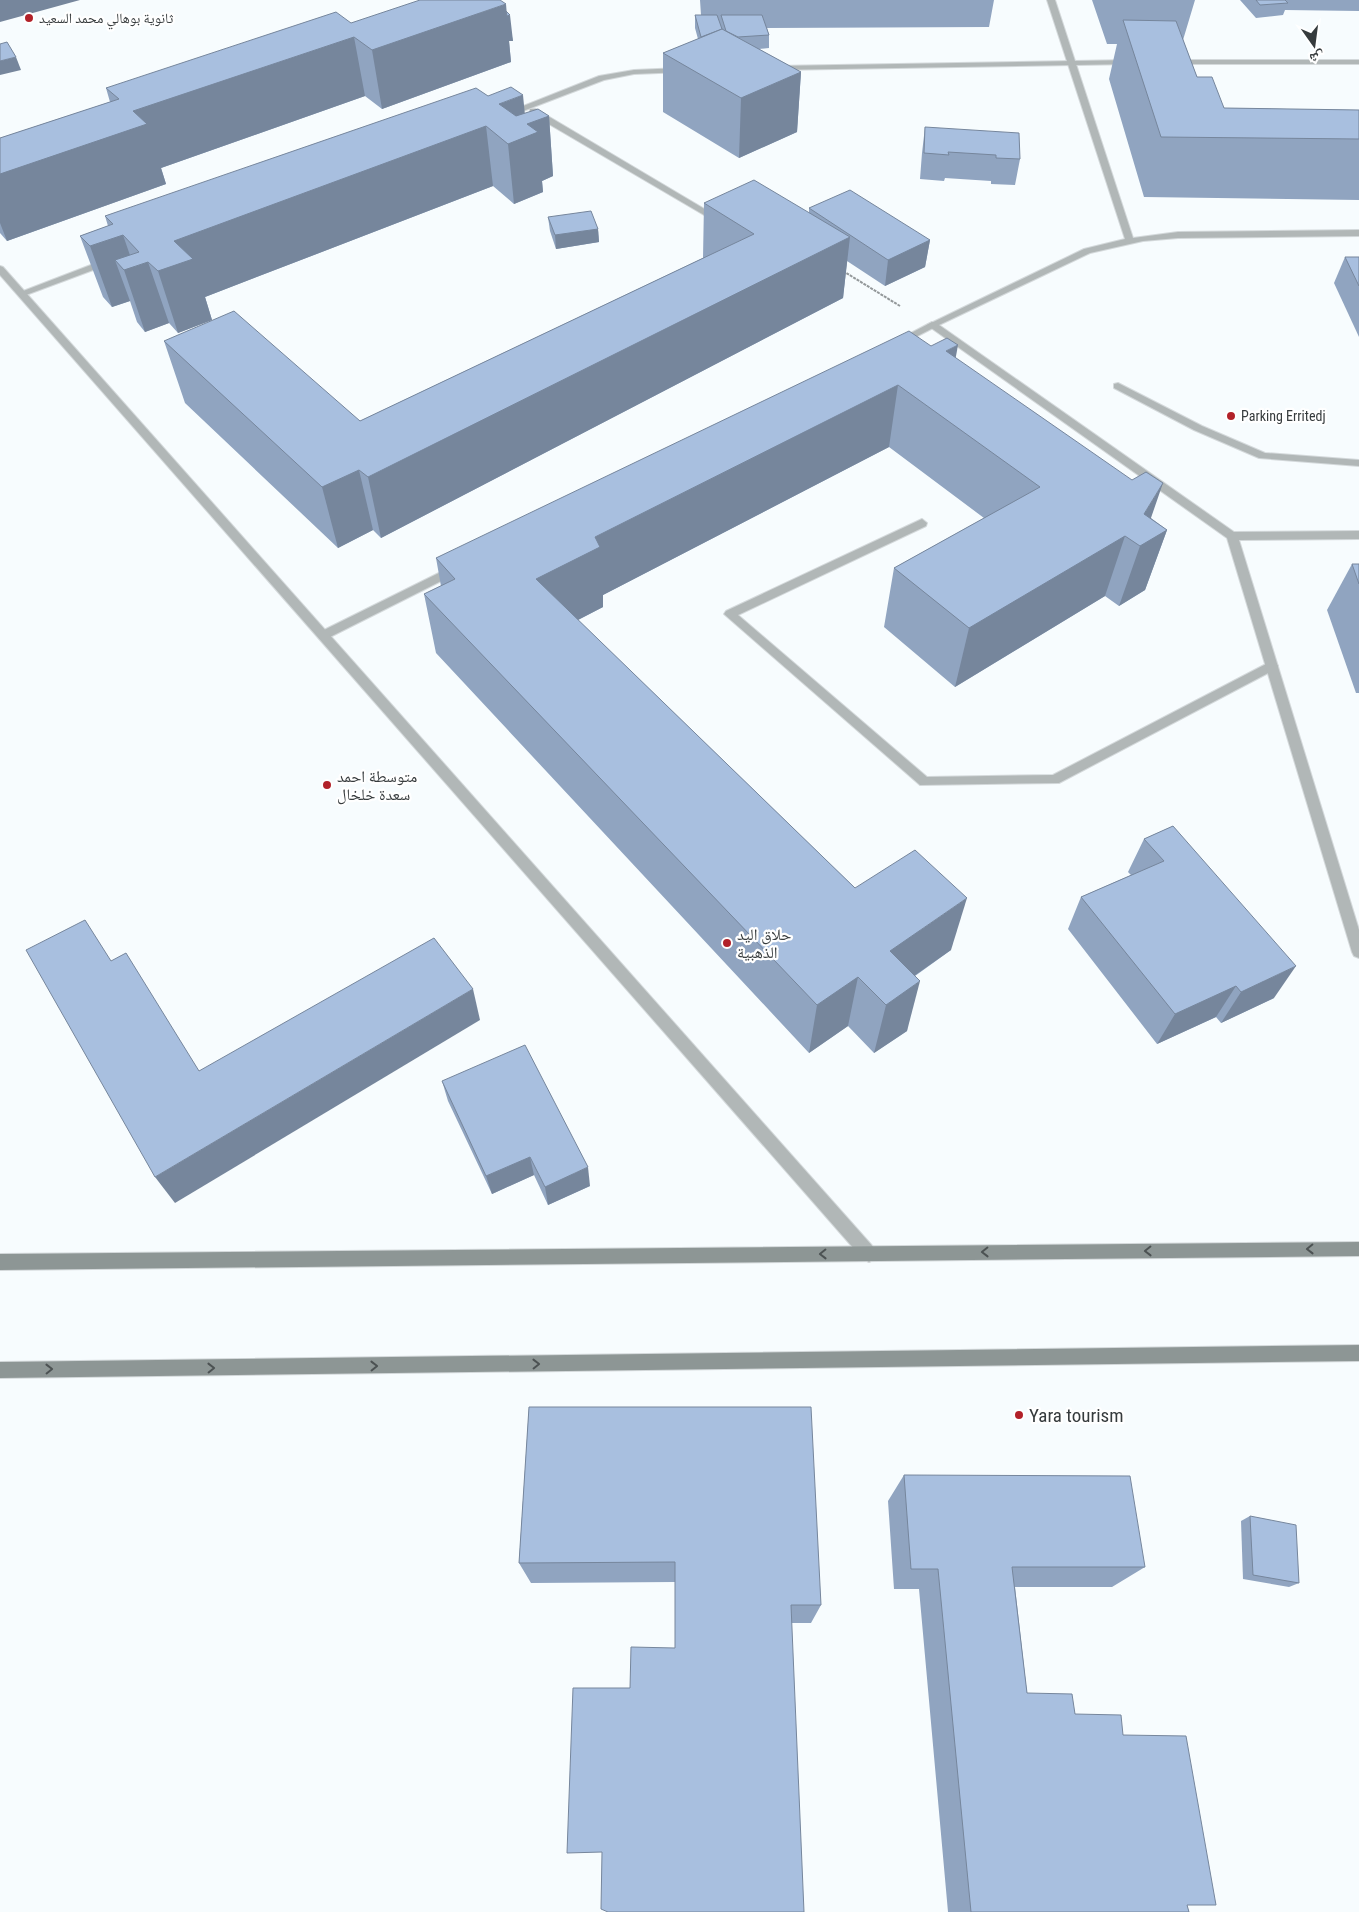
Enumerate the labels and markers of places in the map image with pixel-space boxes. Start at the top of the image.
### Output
place label: ثانوية بوهالي محمد السعيد [39,10,174,30]
marker: ثانوية بوهالي محمد السعيد [23,12,35,24]
place label: Parking Erritedj [1241,408,1326,424]
marker: Parking Erritedj [1225,410,1237,422]
place label: متوسطة احمد سعدة خلخال [337,767,417,805]
marker: متوسطة احمد سعدة خلخال [321,779,333,791]
place label: حلاق اليد الذهبية [737,925,792,962]
marker: حلاق اليد الذهبية [721,937,733,949]
place label: Yara tourism [1029,1404,1124,1427]
marker: Yara tourism [1013,1409,1025,1421]

